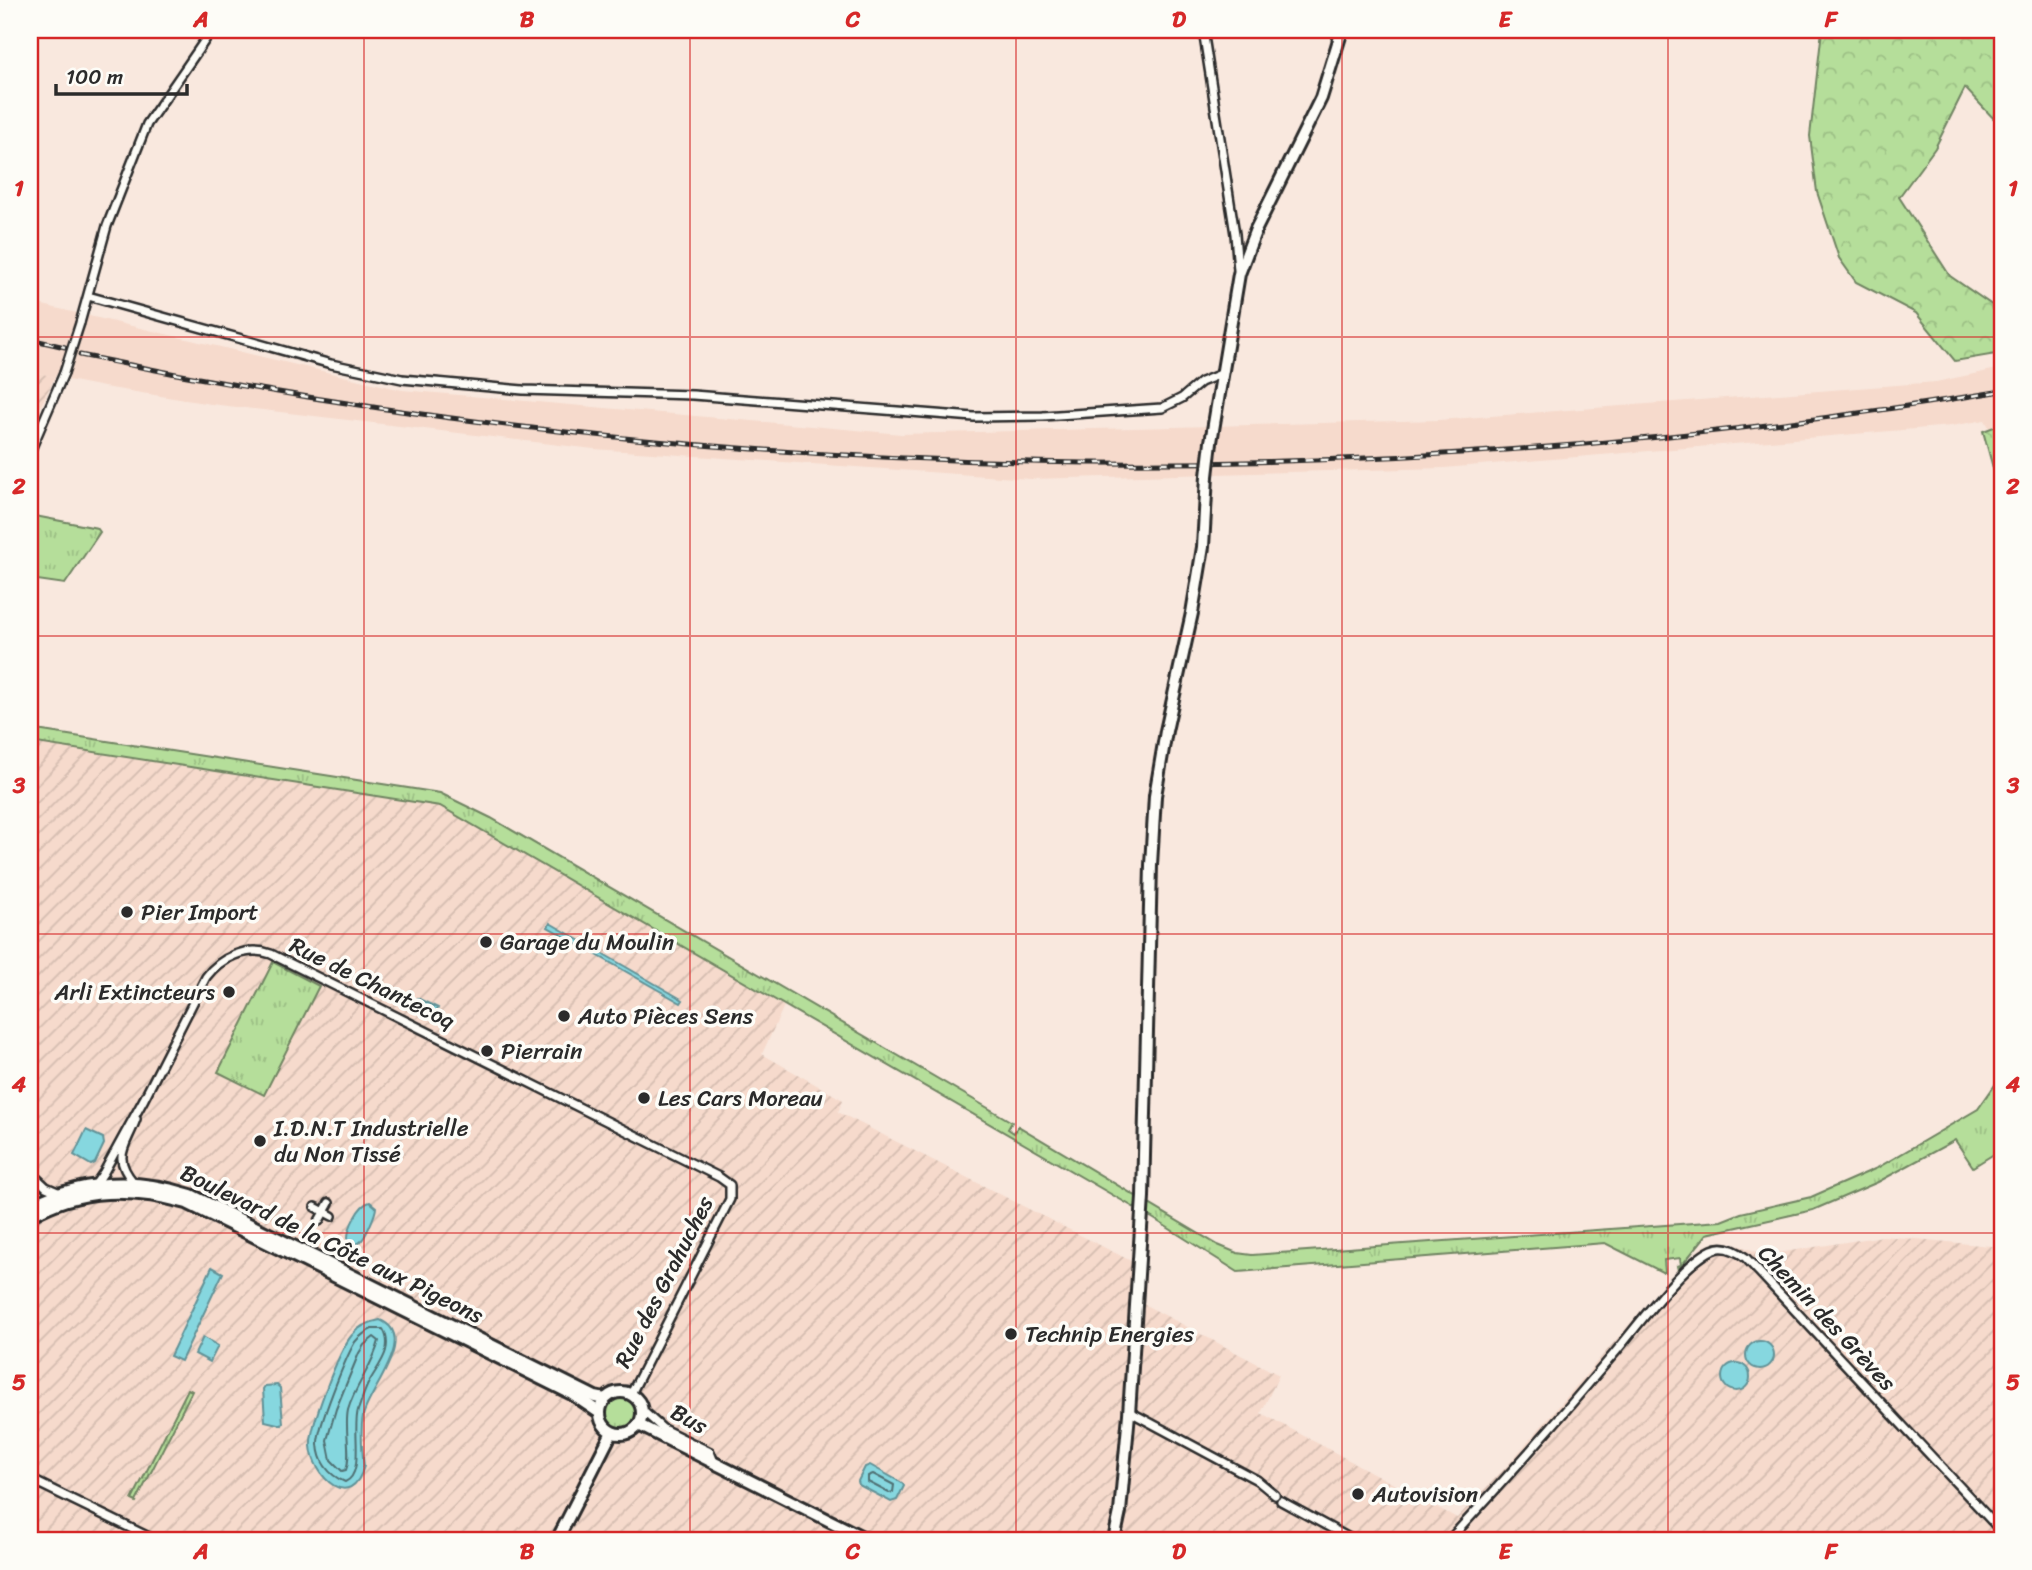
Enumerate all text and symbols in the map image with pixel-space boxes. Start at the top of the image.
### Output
text: A [192,0,209,40]
text: B [520,0,535,40]
text: C [845,0,861,40]
text: D [1172,0,1187,40]
text: E [1499,0,1514,40]
text: F [1824,0,1839,40]
scale bar [56,52,187,96]
text: 100 m [66,58,123,96]
text: 1 [14,168,24,209]
text: 1 [2008,168,2018,209]
text: 2 [11,466,26,507]
text: 2 [2005,466,2020,507]
text: 3 [12,765,26,806]
text: 3 [2006,765,2020,806]
place label: Pier Import [141,892,258,933]
marker: Pier Import [119,904,135,920]
place label: Garage du Moulin [500,922,674,963]
street label: Rue de Chantecoq [282,925,462,1041]
marker: Garage du Moulin [478,934,494,950]
place label: Arli Extincteurs [53,972,216,1013]
marker: Arli Extincteurs [221,984,237,1000]
place label: Auto Pièces Sens [577,996,754,1037]
marker: Auto Pièces Sens [556,1008,572,1024]
place label: Pierrain [501,1031,583,1072]
marker: Pierrain [479,1043,495,1059]
text: 4 [11,1064,27,1105]
text: 4 [2005,1064,2021,1105]
place label: Les Cars Moreau [658,1078,823,1119]
marker: Les Cars Moreau [636,1090,652,1106]
place label: I.D.N.T Industrielle du Non Tissé [273,1108,469,1175]
marker: I.D.N.T Industrielle du Non Tissé [252,1133,268,1149]
street label: Boulevard de la Côte aux Pigeons [173,1152,491,1336]
street label: Rue des Grahuches [603,1188,725,1375]
street label: Chemin des Grèves [1748,1235,1907,1401]
place label: Technip Energies [1025,1314,1194,1355]
marker: Technip Energies [1003,1326,1019,1342]
text: 5 [12,1362,26,1403]
text: 5 [2006,1362,2020,1403]
street label: Bus [663,1392,716,1446]
place label: Autovision [1371,1474,1478,1515]
marker: Autovision [1350,1486,1366,1502]
text: A [192,1531,209,1570]
text: B [520,1531,535,1570]
text: C [845,1531,861,1570]
text: D [1172,1531,1187,1570]
text: E [1499,1531,1514,1570]
text: F [1824,1531,1839,1570]

